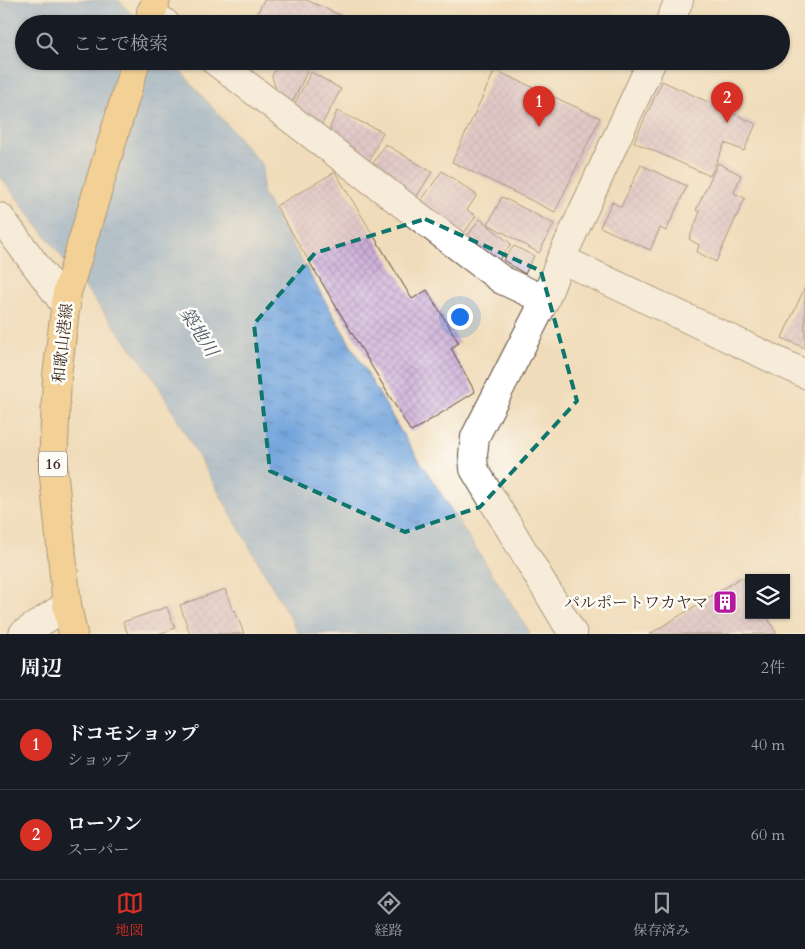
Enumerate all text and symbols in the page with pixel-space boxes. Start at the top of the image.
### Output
search box [15,15,790,70]
icon: search [33,29,61,57]
text: ここで検索 [73,31,168,57]
pin: 2 [711,82,743,123]
pin: 1 [523,86,555,127]
street label: 和歌山港線 [48,302,78,384]
water label: 築地川 [173,303,225,363]
your location [447,304,473,330]
road number: 16 [39,452,67,476]
map controls [745,574,790,619]
button: layers [745,574,790,619]
building icon: パルポートワカヤマ [712,589,738,615]
place label: パルポートワカヤマ [564,592,708,614]
text: 周辺 [20,654,62,683]
text: 2件 [761,657,785,679]
text: ドコモショップ [67,721,199,747]
text: 1 [32,734,40,756]
text: 40 m [751,734,785,756]
text: ショップ [67,749,131,771]
text: ローソン [67,811,142,837]
text: 2 [32,824,40,846]
text: 60 m [751,824,785,846]
text: スーパー [67,839,129,861]
tab: 地図 [116,889,144,940]
tab: 経路 [375,889,403,940]
tab: 保存済み [634,889,690,940]

